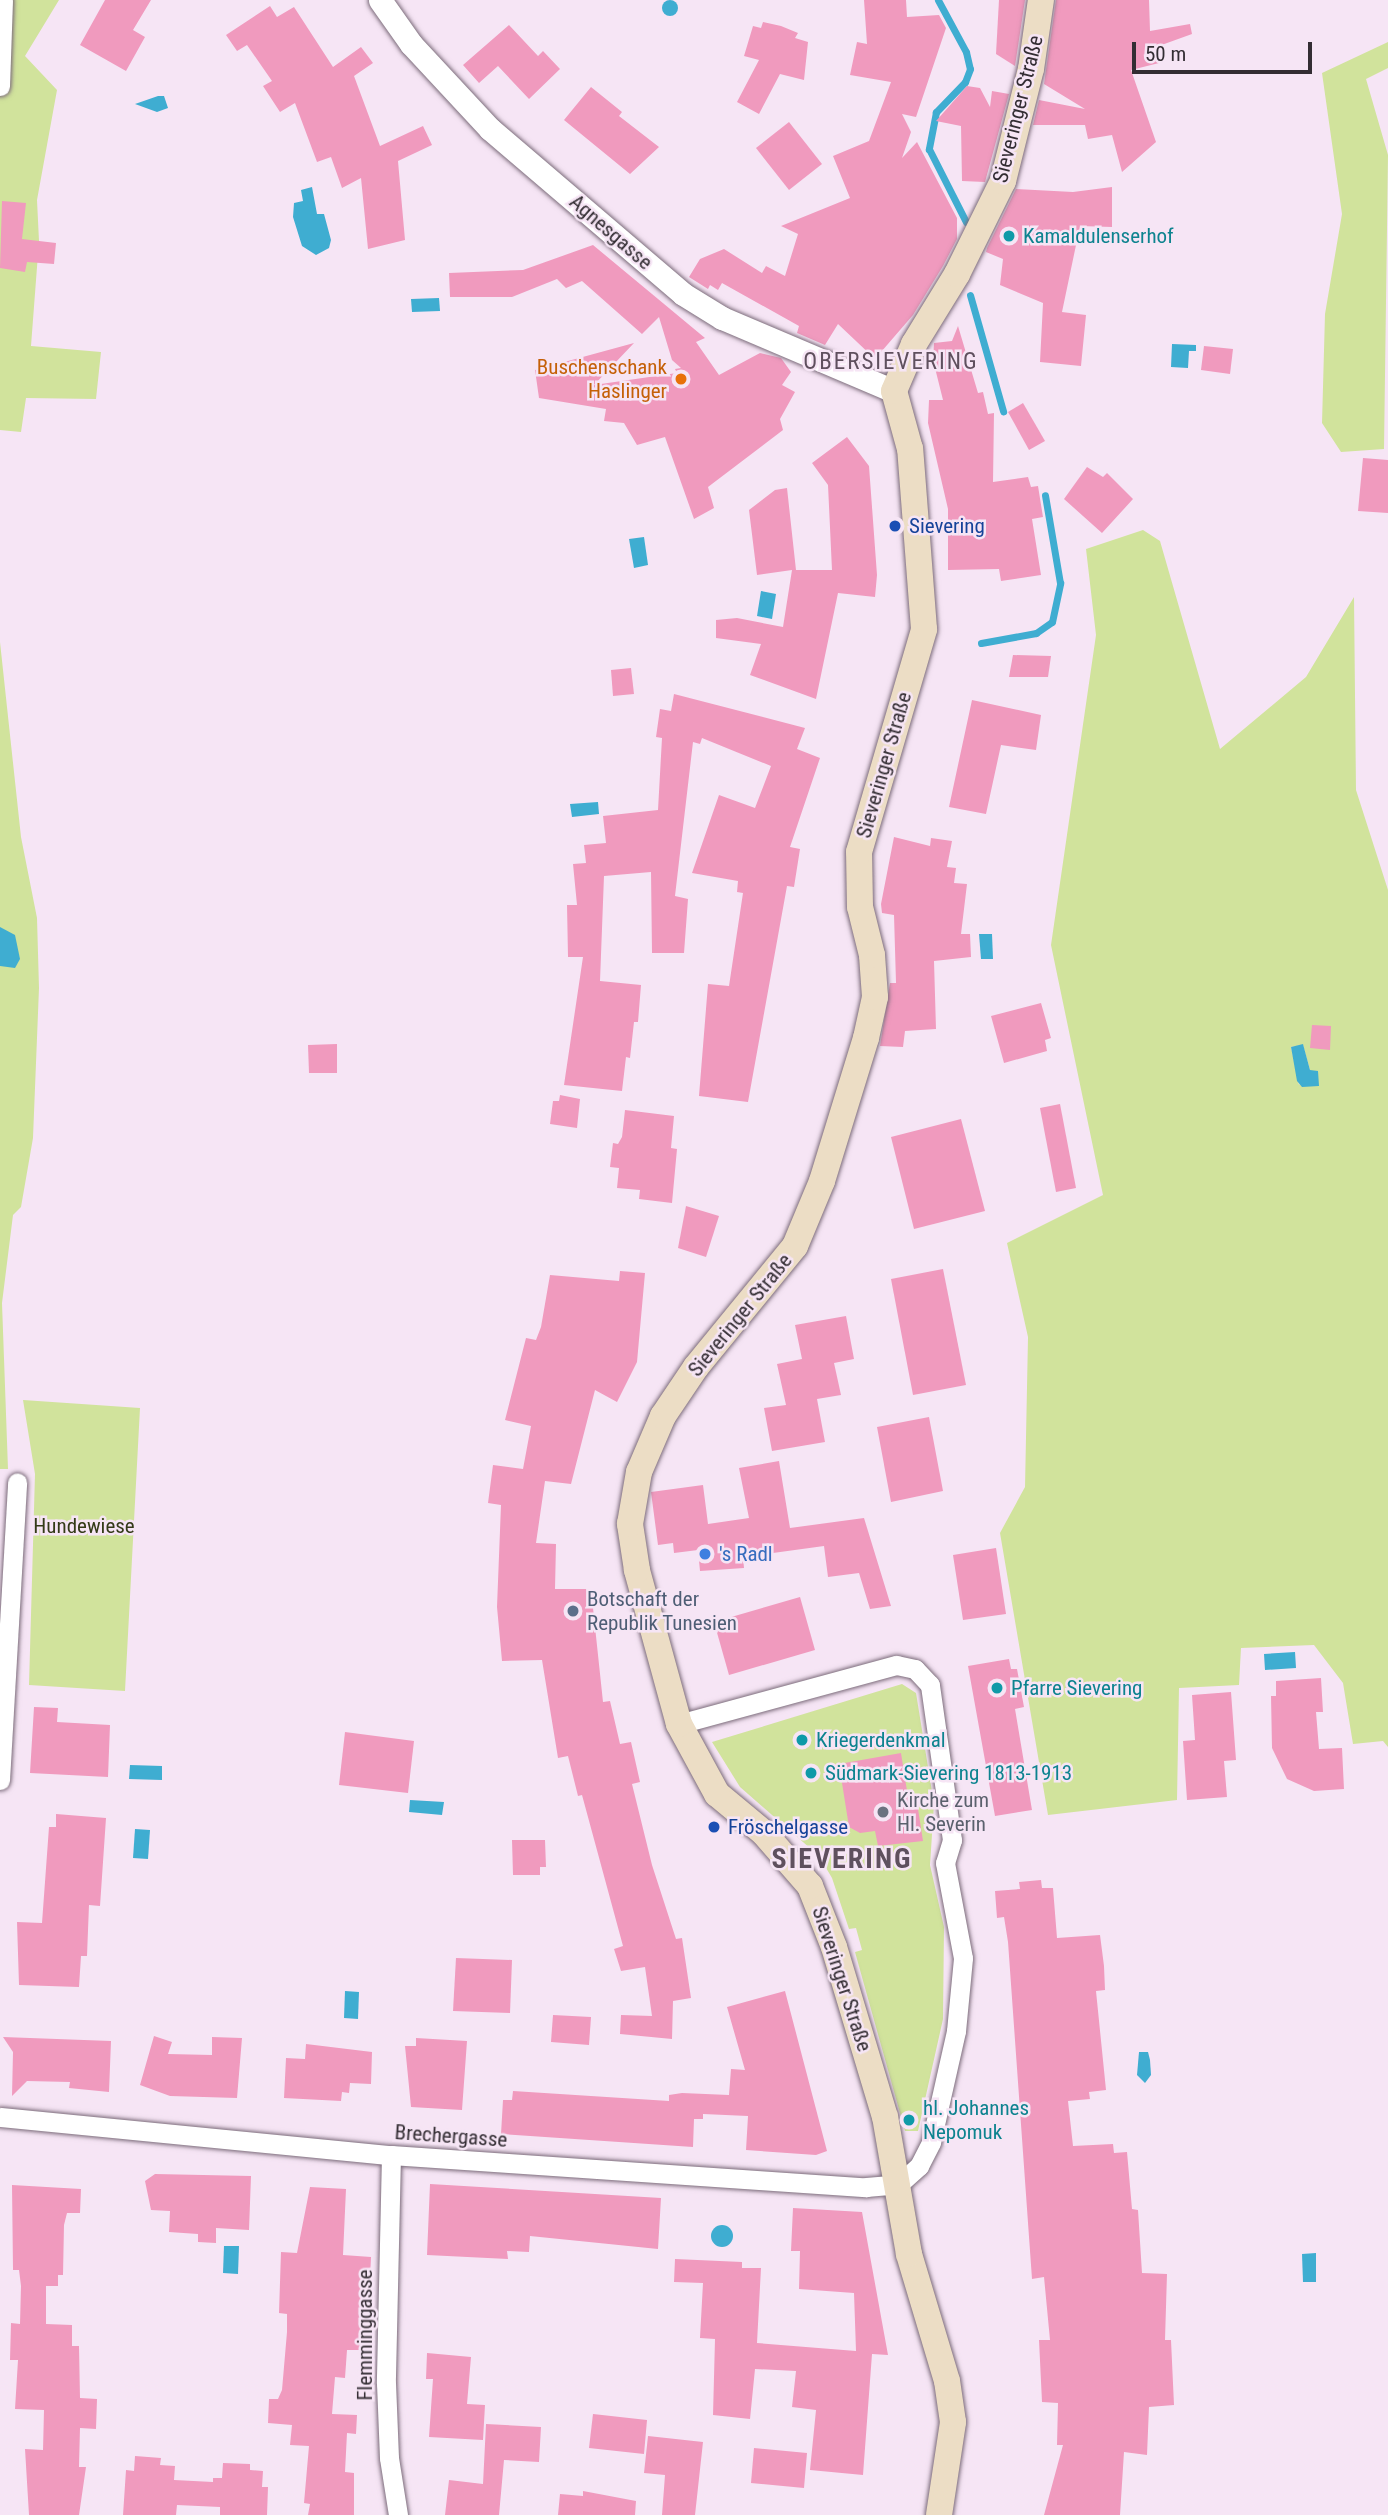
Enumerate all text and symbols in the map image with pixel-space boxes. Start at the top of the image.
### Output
scale bar [1136,28,1316,72]
street label: Sieveringer Straße [988,33,1048,185]
text: 50 m [1145,42,1186,66]
street label: Agnesgasse [564,189,658,275]
place label: Kamaldulenserhof [1023,223,1174,249]
marker: Kamaldulenserhof [1001,228,1017,244]
district label: OBERSIEVERING [805,348,977,376]
place label: Buschenschank Haslinger [537,354,667,404]
marker: Buschenschank Haslinger [673,371,689,387]
place label: Sievering [909,513,985,539]
marker: Sievering [887,518,903,534]
street label: Sieveringer Straße [851,689,917,841]
street label: Sieveringer Straße [683,1248,797,1382]
park label: Hundewiese [33,1513,135,1539]
place label: 's Radl [719,1541,773,1567]
marker: 's Radl [697,1546,713,1562]
place label: Botschaft der Republik Tunesien [587,1586,737,1636]
marker: Botschaft der Republik Tunesien [565,1603,581,1619]
place label: Pfarre Sievering [1011,1675,1142,1701]
marker: Pfarre Sievering [989,1680,1005,1696]
place label: Kriegerdenkmal [816,1727,946,1753]
marker: Kriegerdenkmal [794,1732,810,1748]
place label: Südmark-Sievering 1813-1913 [825,1760,1072,1786]
marker: Südmark-Sievering 1813-1913 [803,1765,819,1781]
place label: Kirche zum Hl. Severin [897,1787,989,1837]
marker: Kirche zum Hl. Severin [875,1804,891,1820]
place label: Fröschelgasse [728,1814,848,1840]
marker: Fröschelgasse [706,1819,722,1835]
district label: SIEVERING [773,1842,911,1876]
street label: Sieveringer Straße [807,1903,877,2055]
place label: hl. Johannes Nepomuk [923,2095,1029,2145]
marker: hl. Johannes Nepomuk [901,2112,917,2128]
street label: Brechergasse [394,2119,508,2153]
street label: Flemminggasse [352,2269,378,2401]

